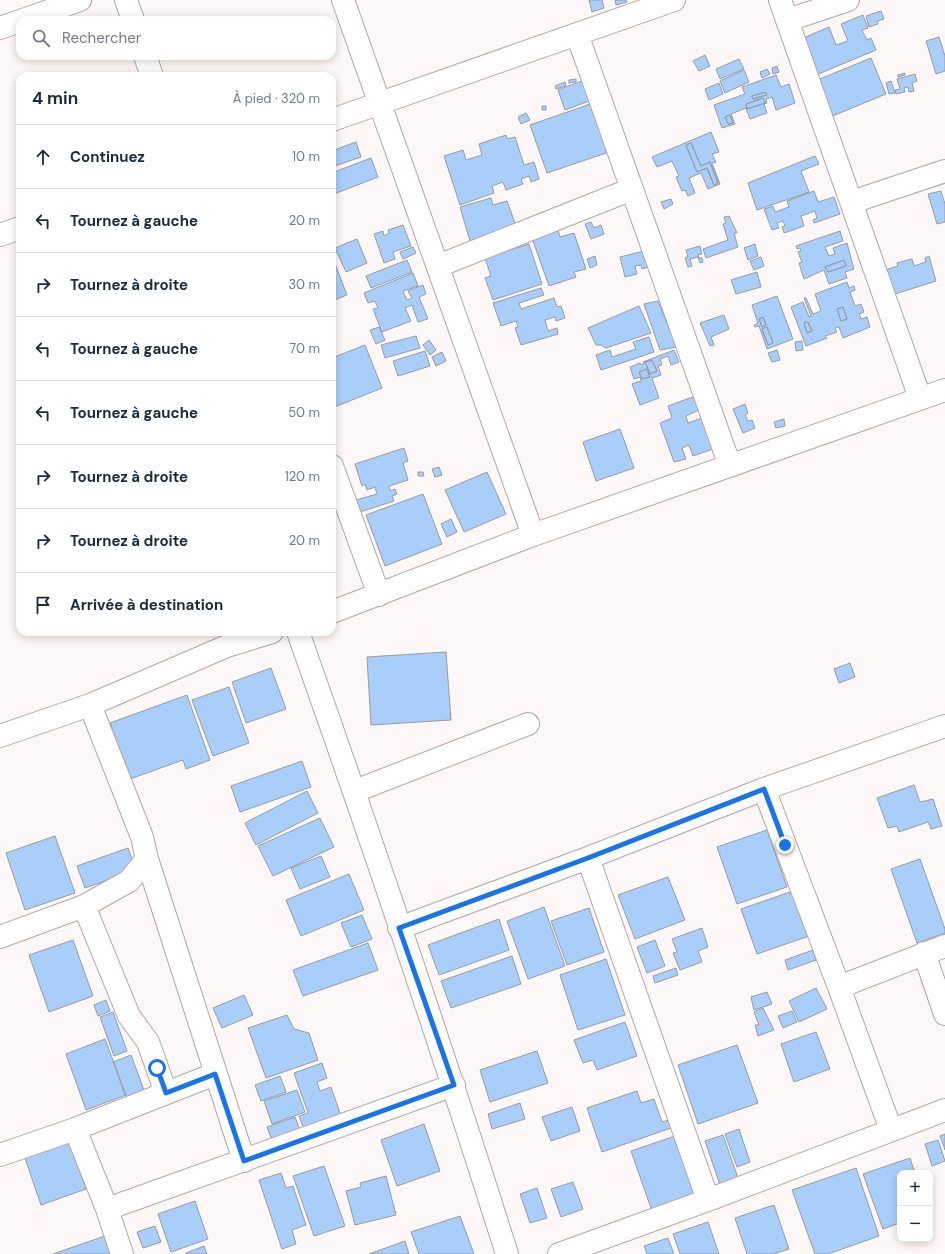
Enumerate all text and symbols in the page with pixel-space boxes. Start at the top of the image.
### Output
search box [16,16,336,60]
icon: search [30,27,52,49]
text: Rechercher [62,28,141,48]
text: 4 min [32,87,78,109]
text: À pied · 320 m [233,90,320,107]
icon: ahead [32,146,54,168]
text: Continuez [70,147,145,167]
text: 10 m [292,148,320,165]
icon: left [32,210,54,232]
text: Tournez à gauche [70,211,198,231]
text: 20 m [289,212,320,229]
icon: right [32,274,54,296]
text: Tournez à droite [70,275,188,295]
text: 30 m [288,276,320,293]
icon: left [32,338,54,360]
text: Tournez à gauche [70,339,198,359]
text: 70 m [289,340,320,357]
icon: left [32,402,54,424]
text: Tournez à gauche [70,403,198,423]
text: 50 m [288,404,320,421]
icon: right [32,466,54,488]
text: Tournez à droite [70,467,188,487]
text: 120 m [285,468,320,485]
icon: right [32,530,54,552]
text: Tournez à droite [70,531,188,551]
text: 20 m [289,532,320,549]
icon: arrive [32,594,54,616]
text: Arrivée à destination [70,595,223,615]
route end [776,836,794,854]
route start [148,1059,166,1077]
map controls [897,1170,933,1242]
button: + [897,1170,933,1206]
button: − [897,1206,933,1242]

